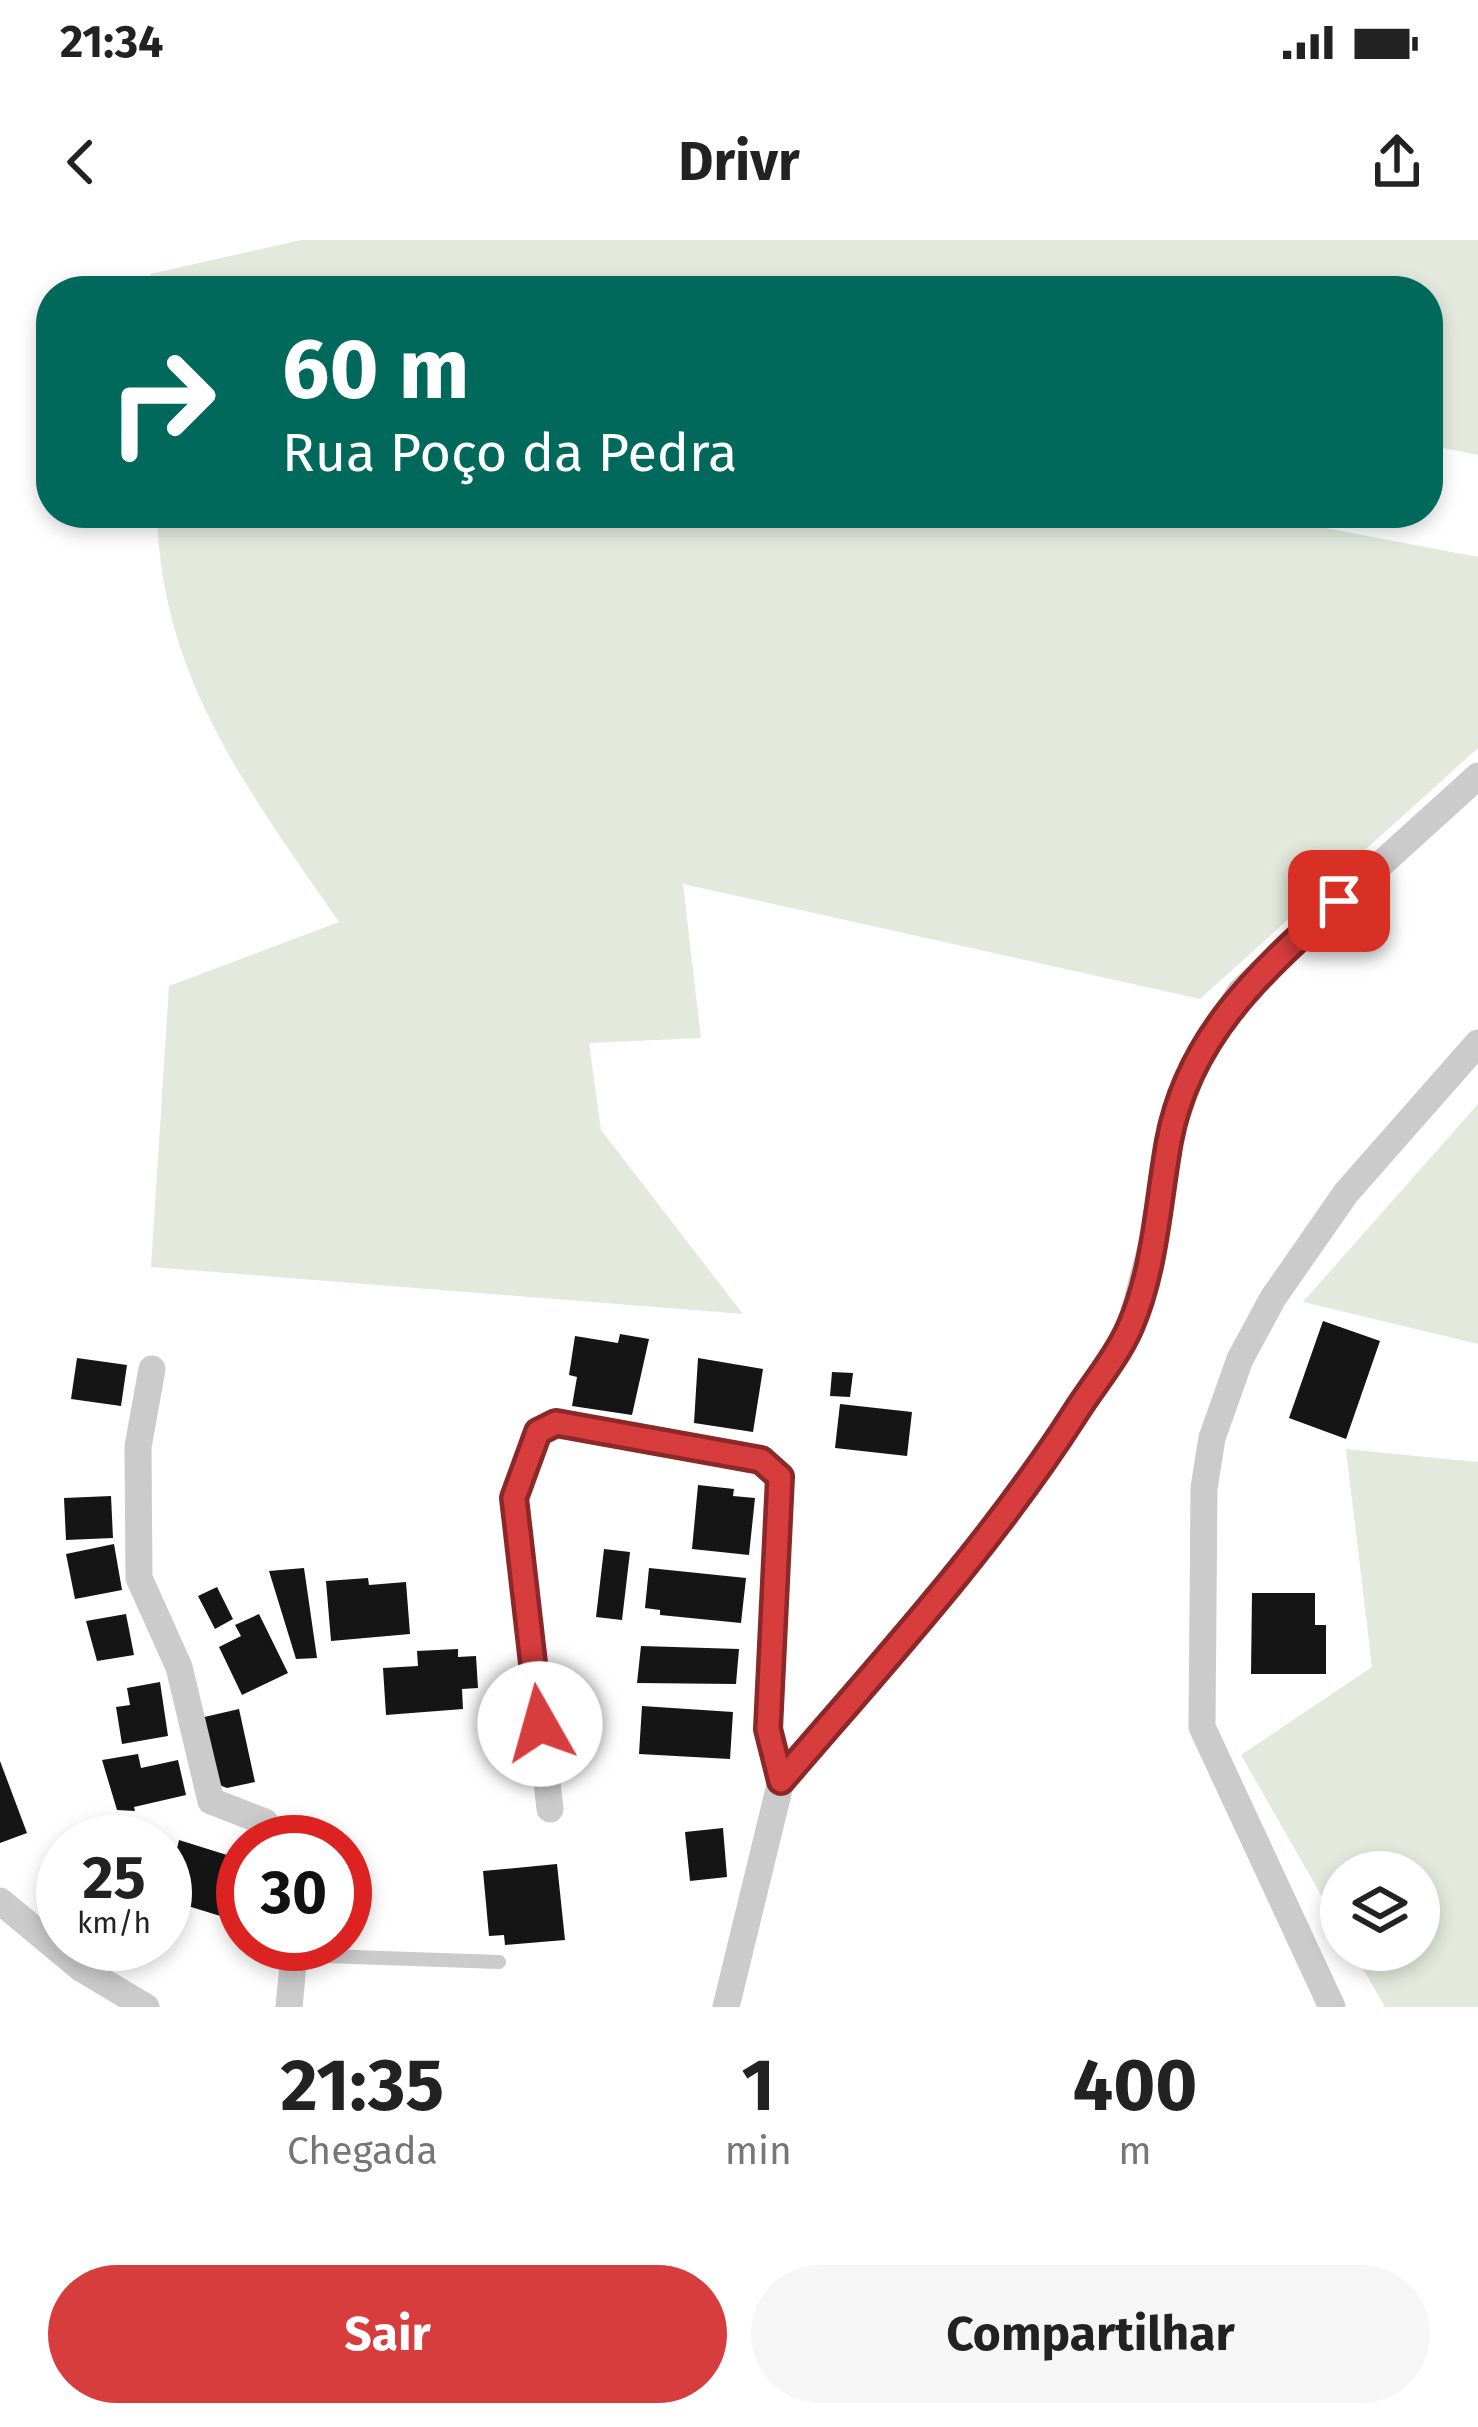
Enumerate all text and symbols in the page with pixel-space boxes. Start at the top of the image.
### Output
text: 21:34 [60,15,163,69]
icon: back [48,129,114,195]
icon: share [1364,129,1430,195]
text: Drivr [678,130,800,194]
text: 60 m [282,319,469,420]
icon: right [84,324,240,480]
text: Rua Poço da Pedra [282,421,737,485]
pin [1288,850,1390,952]
icon: arrive [1306,868,1372,934]
position arrow [477,1661,603,1787]
speed limit sign: 30 [216,1815,372,1971]
text: 25 [82,1842,146,1914]
map controls [1320,1851,1440,1971]
button: layers [1320,1851,1440,1971]
text: km/h [77,1905,151,1941]
text: 21:35 [281,2043,444,2129]
text: 1 [742,2043,775,2129]
text: 400 [1072,2043,1197,2129]
text: Chegada [287,2128,438,2174]
text: min [725,2128,792,2174]
text: m [1118,2128,1152,2174]
button: Sair [48,2265,727,2403]
button: Compartilhar [751,2265,1430,2403]

